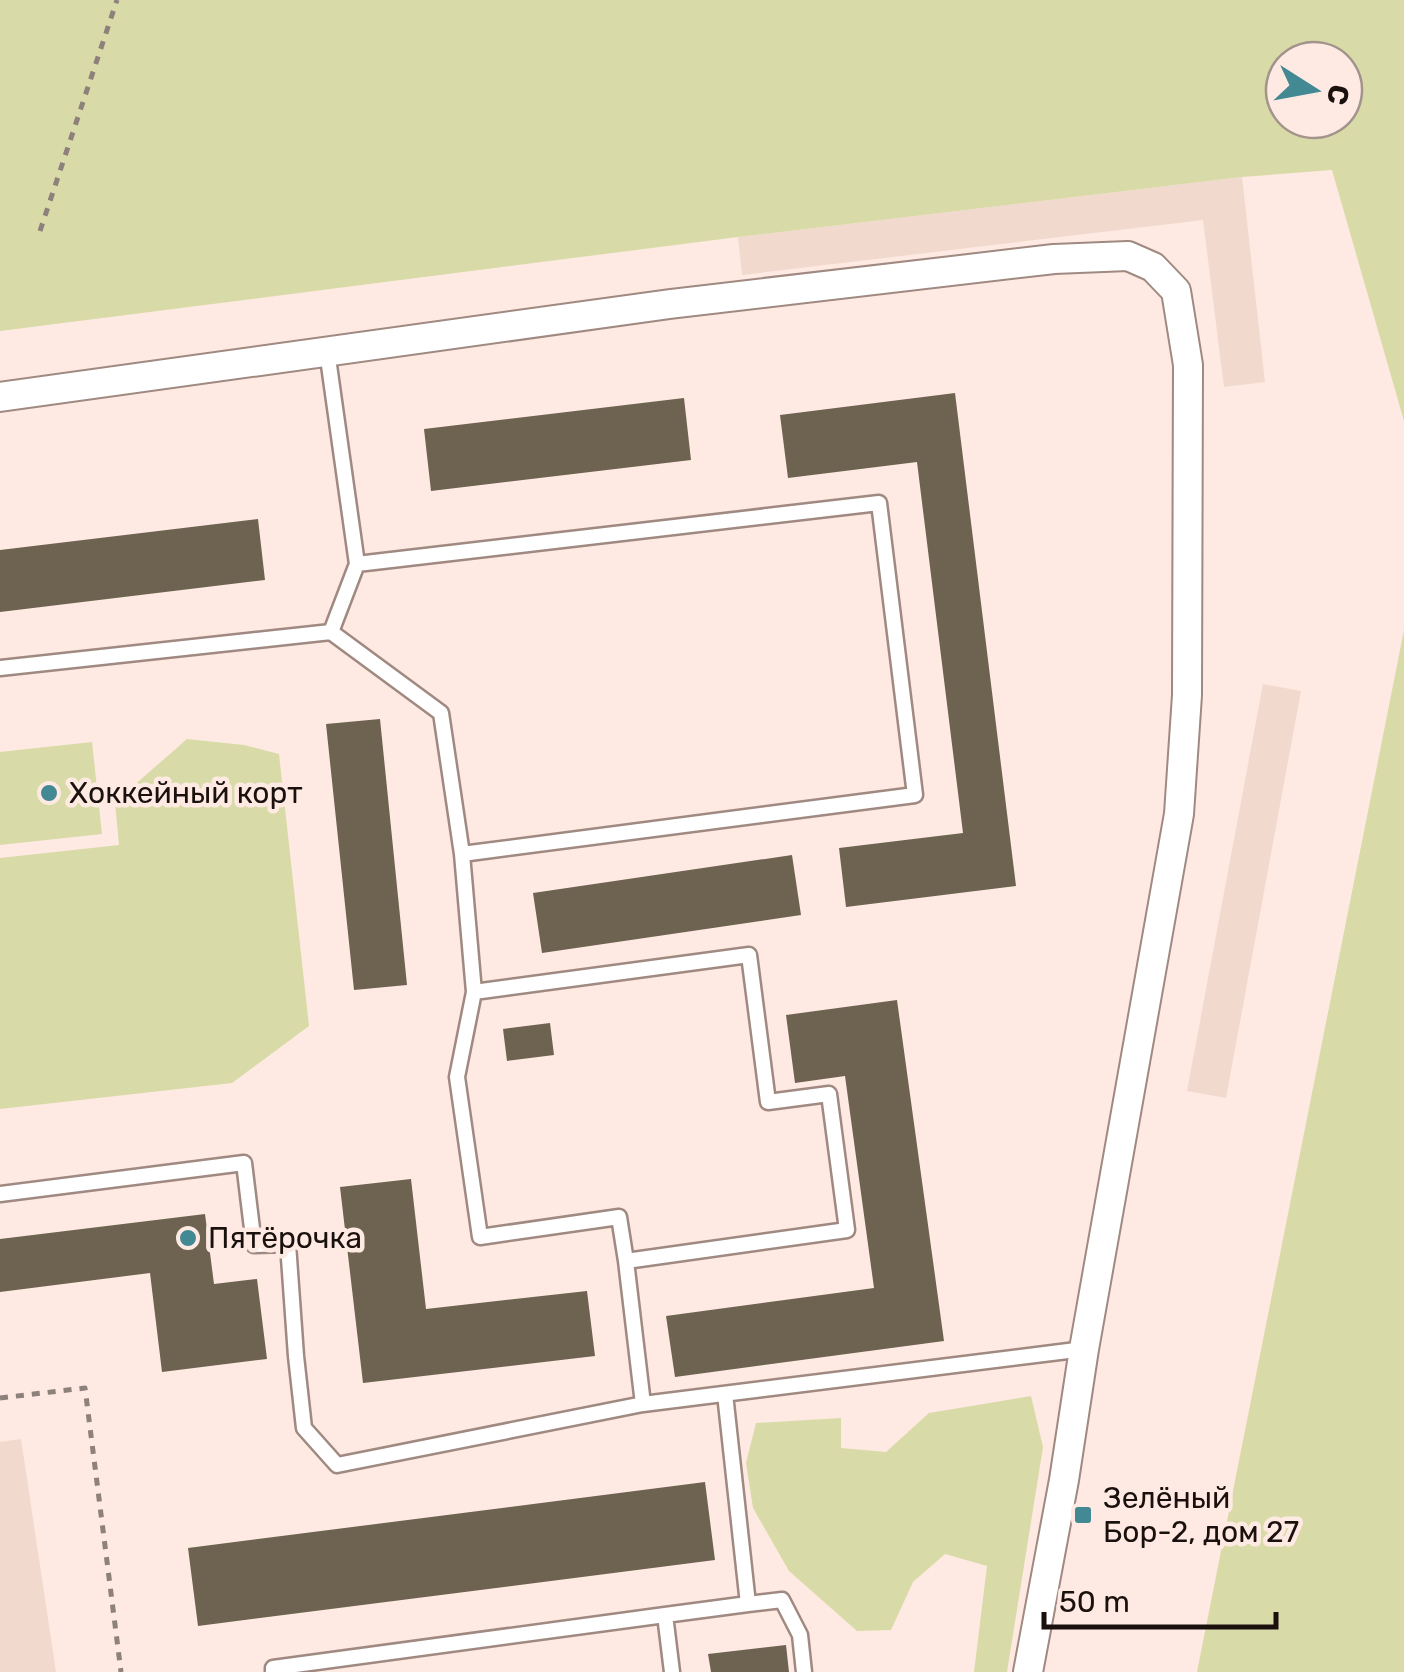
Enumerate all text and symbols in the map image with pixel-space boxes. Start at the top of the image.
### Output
north arrow [1264,40,1364,140]
text: С [1320,82,1356,107]
place label: Хоккейный корт [69,775,303,811]
marker: Хоккейный корт [38,782,60,804]
place label: Пятёрочка [208,1220,362,1256]
marker: Пятёрочка [177,1227,199,1249]
place label: Зелёный Бор-2, дом 27 [1103,1480,1299,1550]
marker: Зелёный Бор-2, дом 27 [1072,1504,1094,1526]
scale bar [1044,1567,1276,1629]
text: 50 m [1059,1584,1130,1620]

